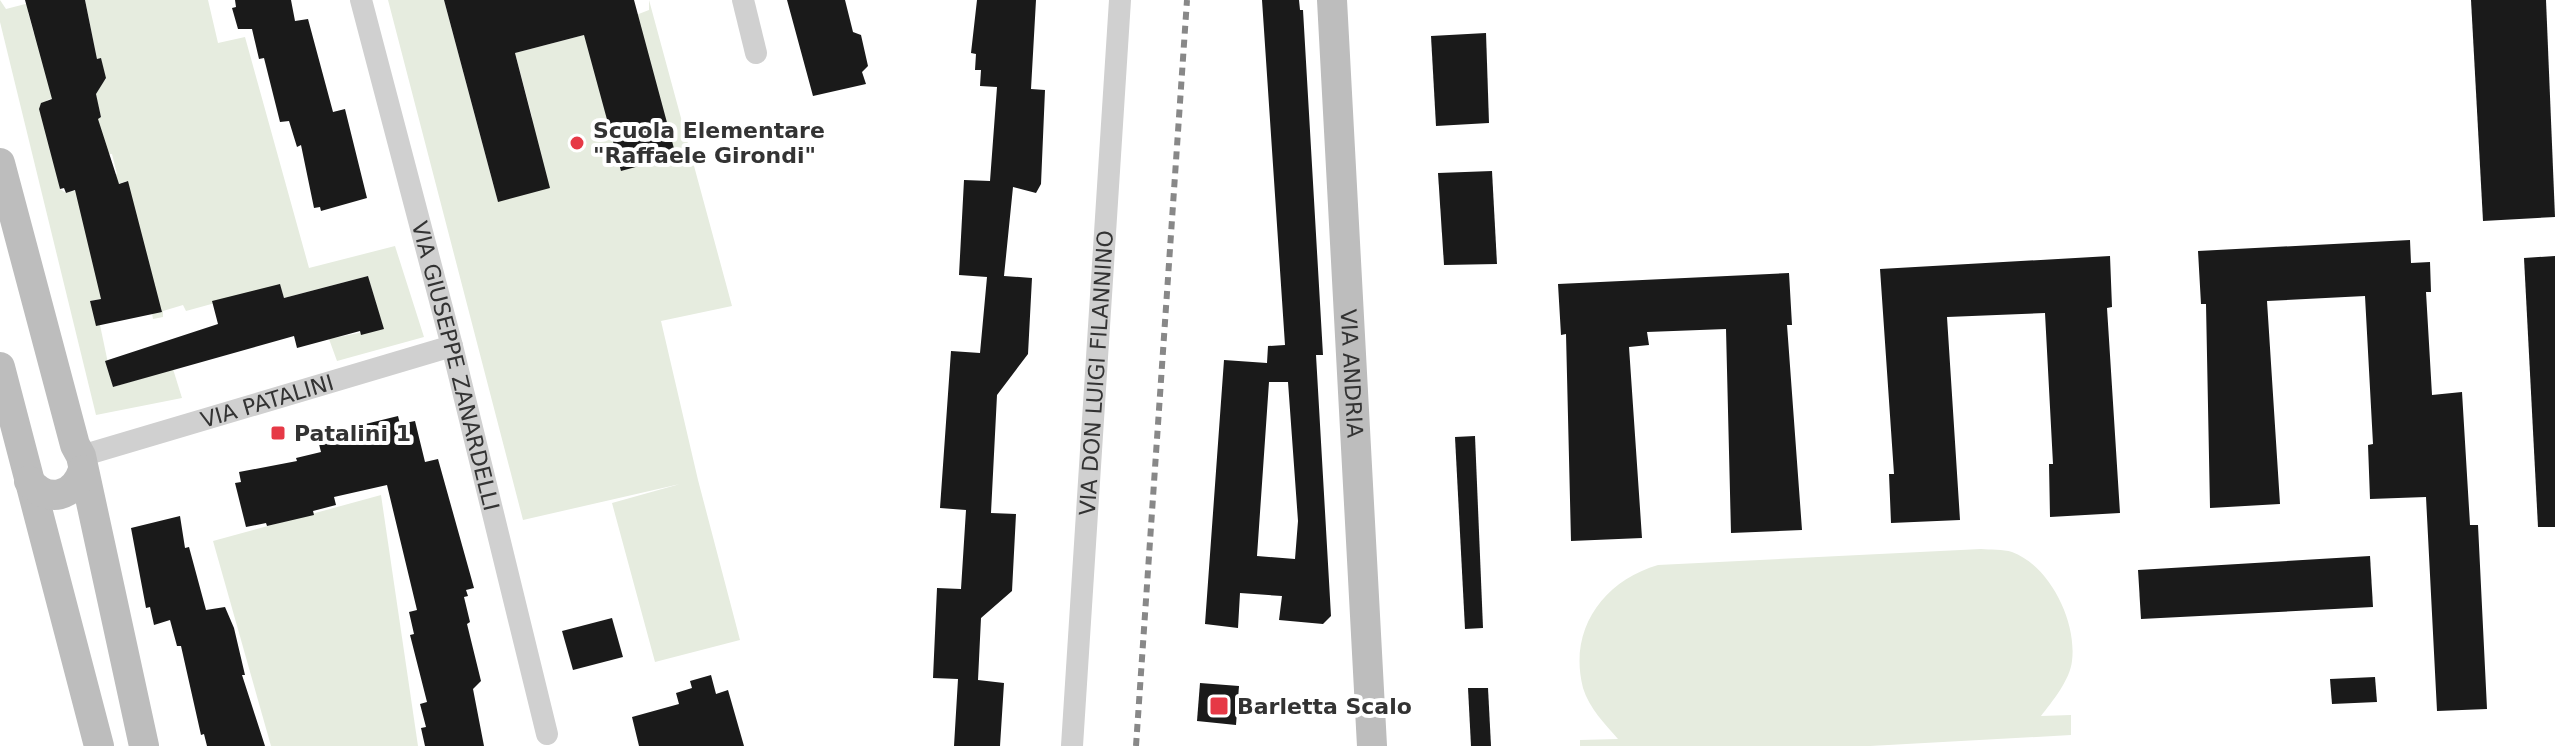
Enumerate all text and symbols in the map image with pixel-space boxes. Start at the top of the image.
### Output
place label: Scuola Elementare "Raffaele Girondi" [593,118,825,168]
marker: Scuola Elementare "Raffaele Girondi" [568,134,586,152]
street label: VIA GIUSEPPE ZANARDELLI [407,219,504,513]
street label: VIA DON LUIGI FILANNINO [1075,229,1118,516]
street label: VIA ANDRIA [1336,308,1367,439]
street label: VIA PATALINI [198,370,337,433]
place label: Patalini 1 [294,421,411,446]
marker: Patalini 1 [269,424,287,442]
place label: Barletta Scalo [1237,694,1412,719]
marker: Barletta Scalo [1208,695,1230,717]

